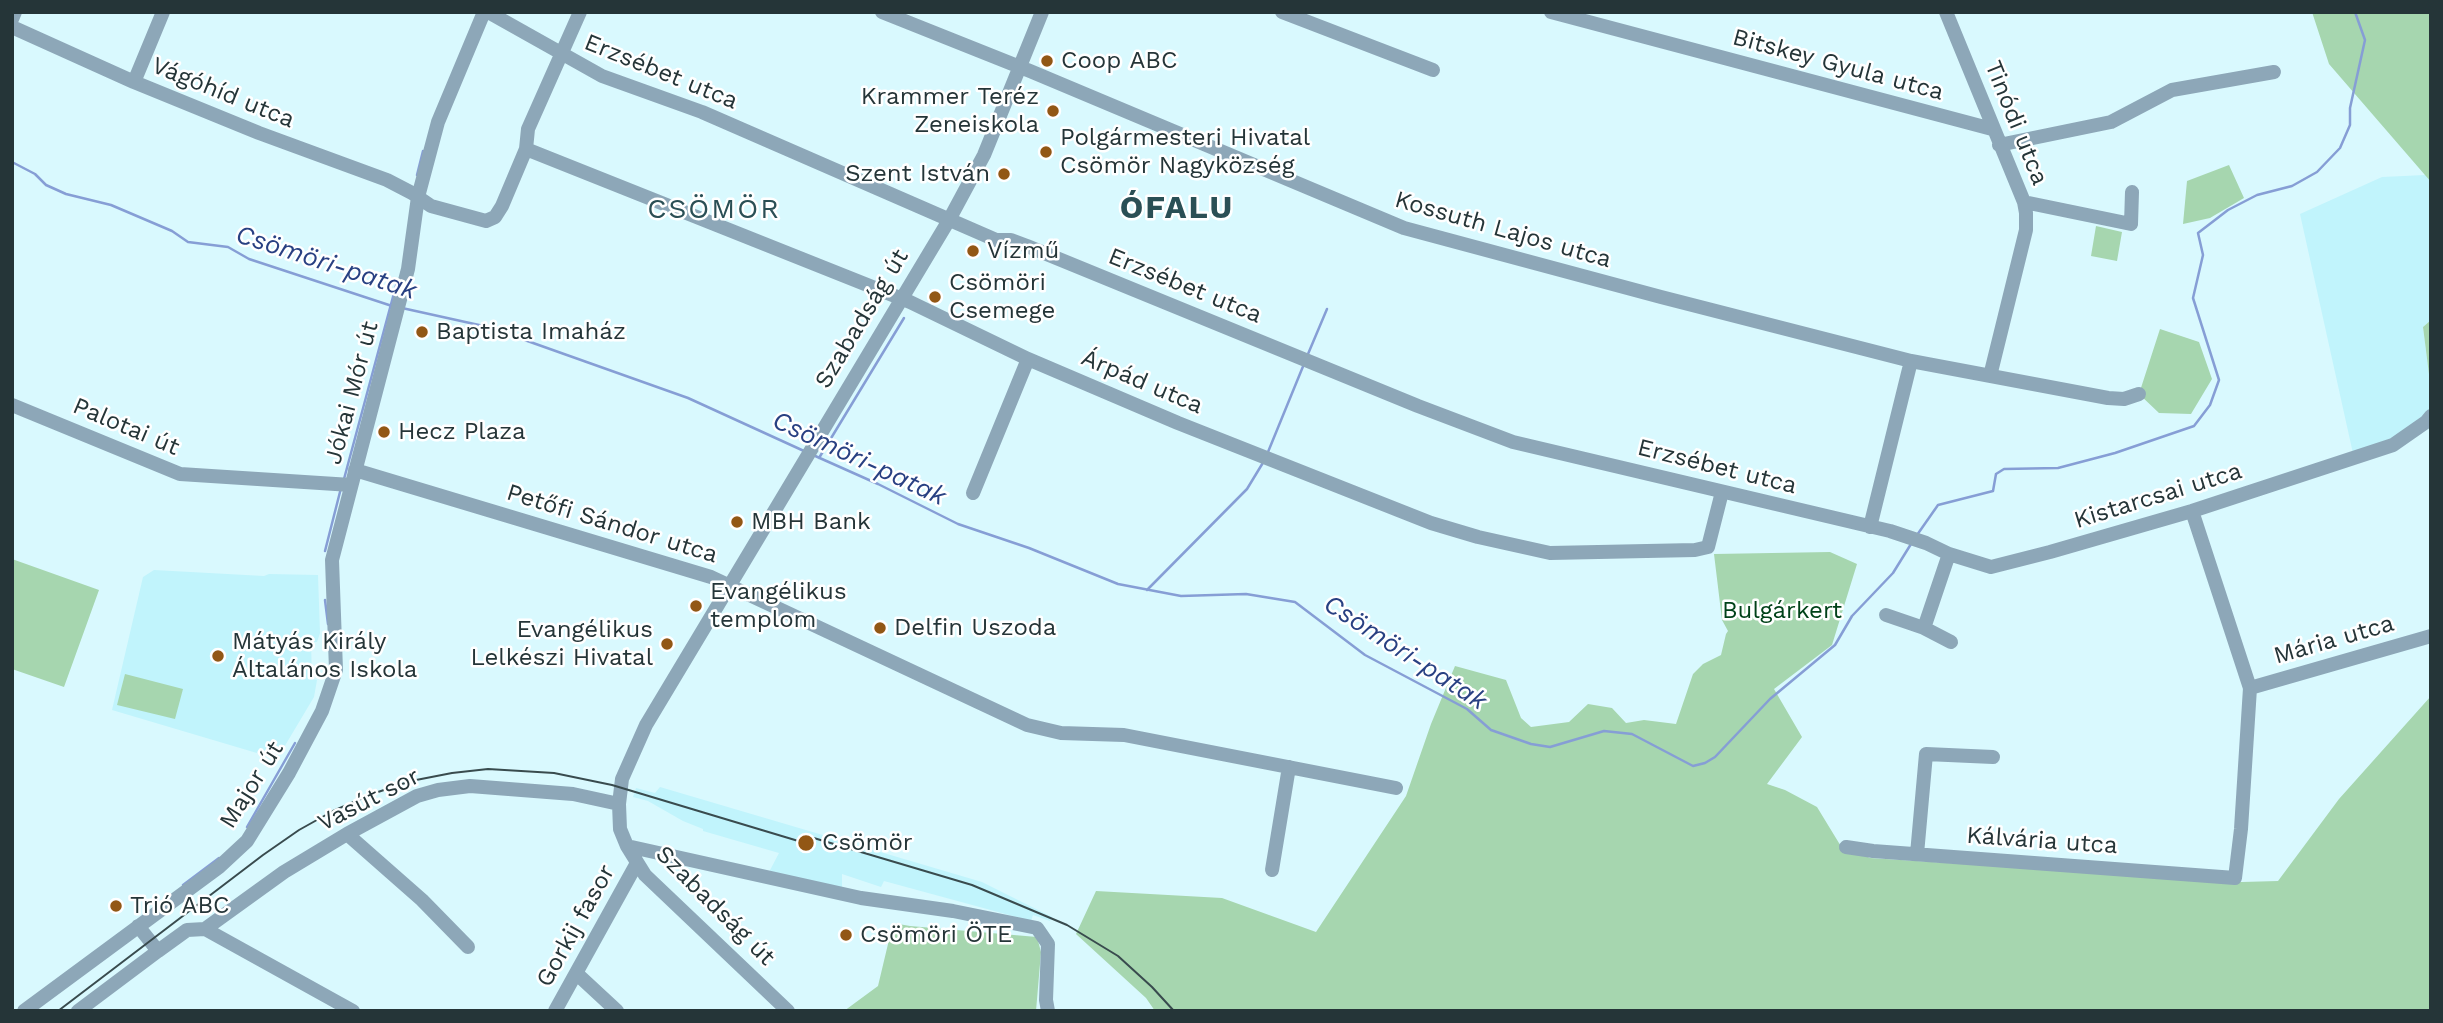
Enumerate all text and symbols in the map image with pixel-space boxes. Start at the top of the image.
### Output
street label: Bitskey Gyula utca [1729,23,1947,107]
street label: Erzsébet utca [580,28,742,116]
place label: Coop ABC [1061,47,1177,75]
street label: Vágóhíd utca [147,51,299,135]
marker: Coop ABC [1039,53,1055,69]
street label: Tinódi utca [1978,57,2054,189]
place label: Krammer Teréz Zeneiskola [861,83,1039,139]
marker: Krammer Teréz Zeneiskola [1045,103,1061,119]
place label: Polgármesteri Hivatal Csömör Nagyközség [1060,124,1310,180]
marker: Polgármesteri Hivatal Csömör Nagyközség [1038,144,1054,160]
place label: Szent István [845,160,990,188]
marker: Szent István [996,166,1012,182]
street label: Kossuth Lajos utca [1391,185,1615,275]
district label: ÓFALU [1120,190,1234,228]
district label: CSÖMÖR [648,193,780,227]
water label: Csömöri-patak [232,219,420,307]
place label: Vízmű [987,237,1059,265]
street label: Erzsébet utca [1104,242,1266,330]
marker: Vízmű [965,243,981,259]
street label: Szabadság út [809,244,915,394]
place label: Csömöri Csemege [949,269,1055,325]
marker: Csömöri Csemege [927,289,943,305]
street label: Jókai Mór út [319,318,385,468]
place label: Baptista Imaház [436,318,626,346]
marker: Baptista Imaház [414,324,430,340]
street label: Árpád utca [1077,343,1207,421]
street label: Palotai út [68,392,184,462]
water label: Csömöri-patak [767,405,951,513]
place label: Hecz Plaza [398,418,526,446]
marker: Hecz Plaza [376,424,392,440]
street label: Erzsébet utca [1634,433,1800,501]
street label: Kistarcsai utca [2071,457,2245,535]
street label: Petőfi Sándor utca [503,478,721,570]
place label: MBH Bank [751,508,871,536]
marker: MBH Bank [729,514,745,530]
place label: Evangélikus templom [710,578,847,634]
water label: Csömöri-patak [1318,589,1492,717]
park label: Bulgárkert [1722,597,1842,625]
marker: Evangélikus templom [688,598,704,614]
street label: Mária utca [2271,609,2397,671]
place label: Delfin Uszoda [894,614,1056,642]
place label: Evangélikus Lelkészi Hivatal [471,616,653,672]
marker: Delfin Uszoda [872,620,888,636]
place label: Mátyás Király Általános Iskola [232,628,417,684]
marker: Evangélikus Lelkészi Hivatal [659,636,675,652]
marker: Mátyás Király Általános Iskola [210,648,226,664]
street label: Major út [214,736,290,834]
street label: Vasút sor [313,762,425,838]
street label: Kálvária utca [1965,821,2119,861]
place label: Csömör [822,829,913,857]
marker: Csömör [796,833,816,853]
street label: Szabadság út [649,840,781,972]
street label: Gorkij fasor [531,860,621,992]
place label: Trió ABC [130,892,230,920]
marker: Trió ABC [108,898,124,914]
place label: Csömöri ÖTE [860,921,1012,949]
marker: Csömöri ÖTE [838,927,854,943]

